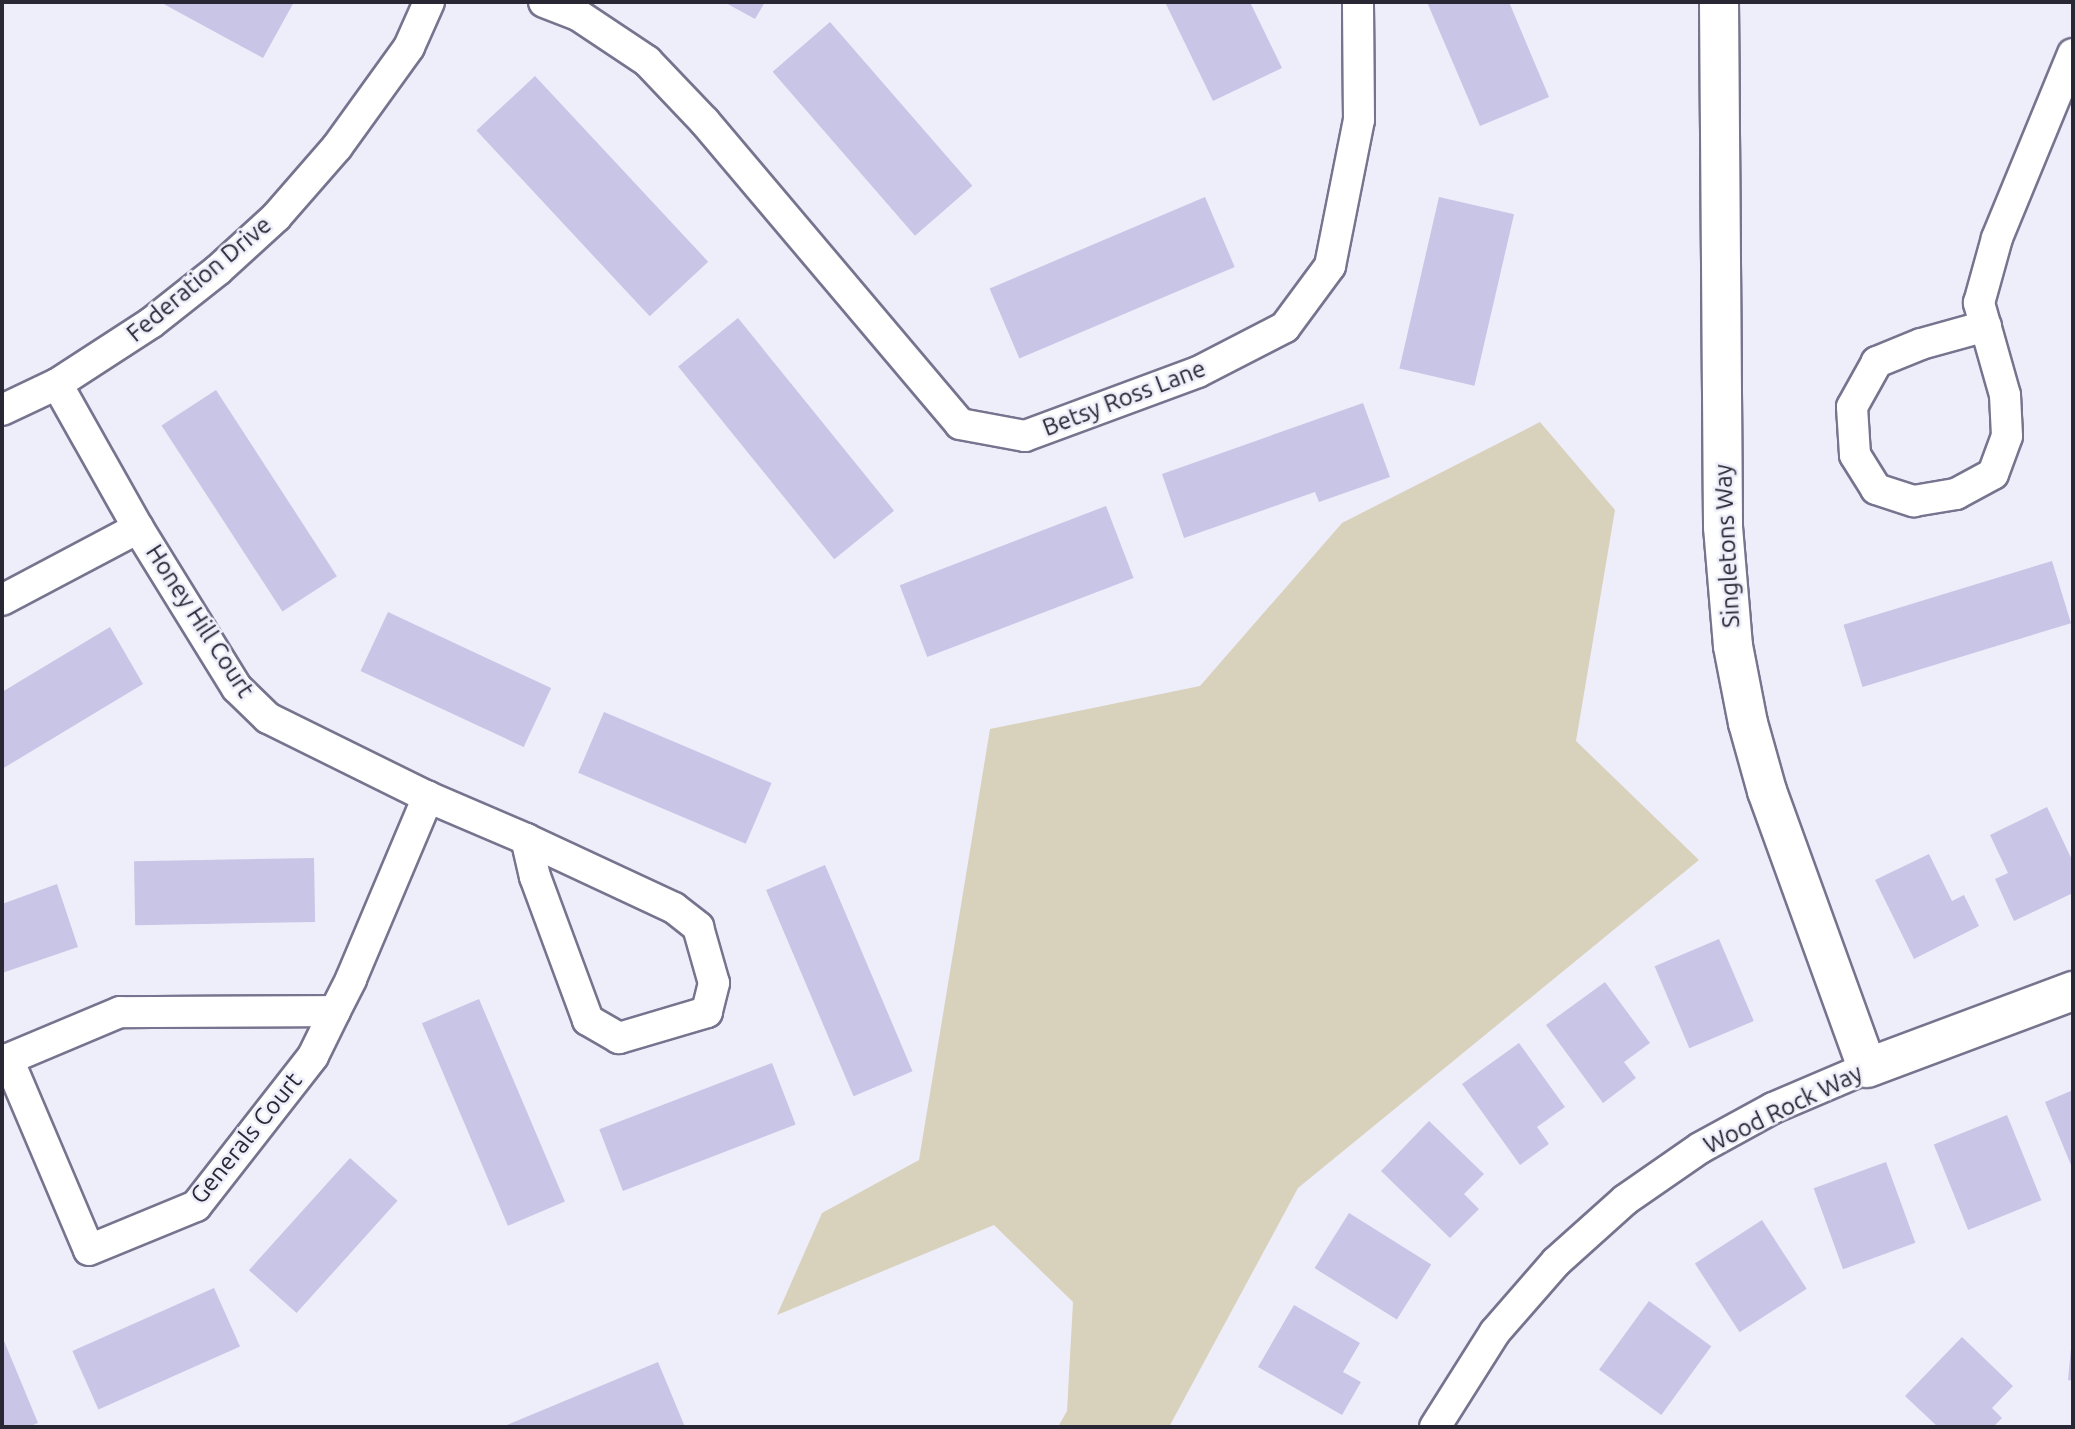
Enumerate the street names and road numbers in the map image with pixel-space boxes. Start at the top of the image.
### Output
street label: Federation Drive [121,210,277,348]
street label: Betsy Ross Lane [1038,354,1210,442]
street label: Singletons Way [1708,463,1746,629]
street label: Honey Hill Court [140,539,260,703]
street label: Wood Rock Way [1699,1058,1867,1160]
street label: Generals Court [184,1067,308,1209]

